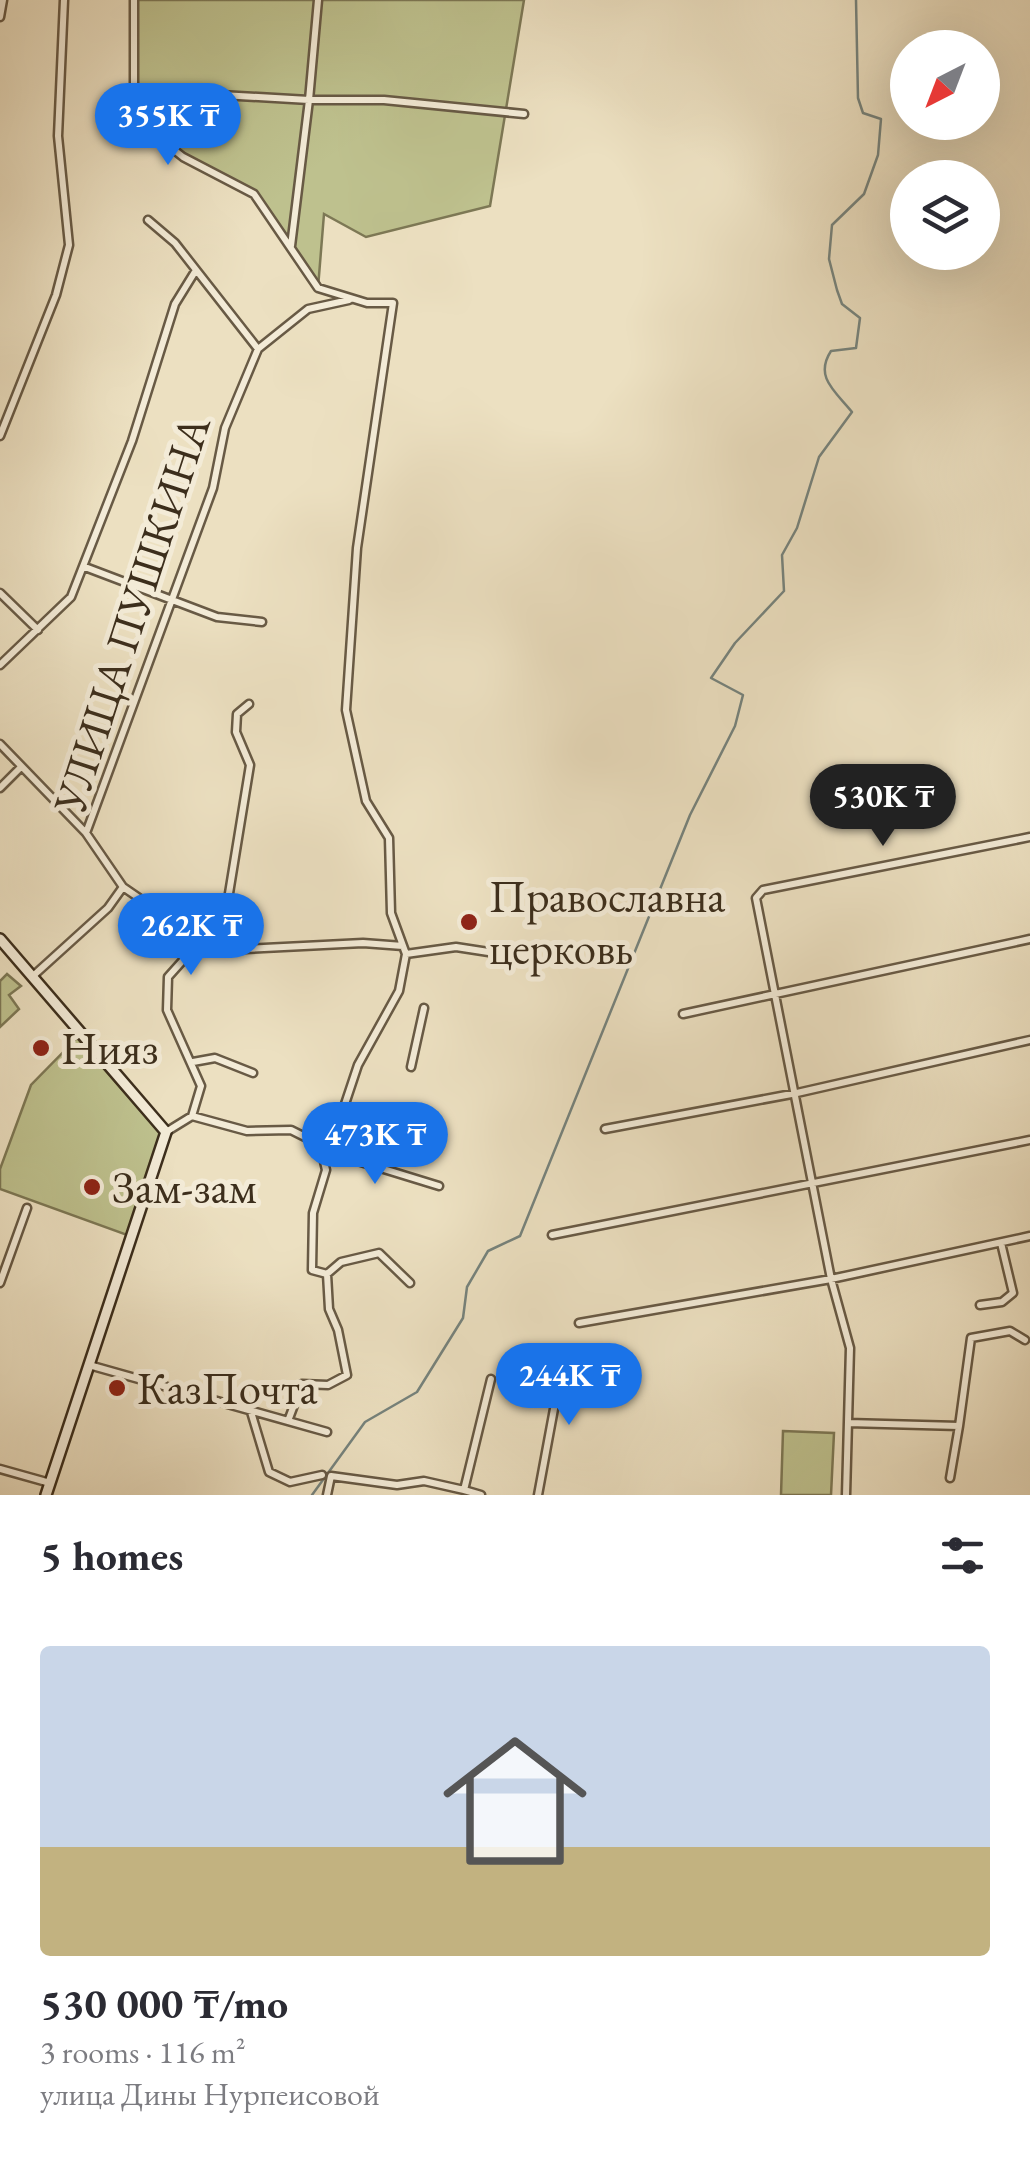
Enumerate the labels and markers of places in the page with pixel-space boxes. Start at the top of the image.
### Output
pin: 355K ₸ [87,83,249,168]
pin: 530K ₸ [802,764,964,849]
place label: Православна церковь [489,867,725,977]
pin: 262K ₸ [110,893,272,978]
marker: Православна церковь [458,911,480,933]
place label: Нияз [61,1019,159,1077]
marker: Нияз [30,1037,52,1059]
pin: 473K ₸ [294,1102,456,1187]
place label: Зам-зам [112,1158,257,1216]
marker: Зам-зам [81,1176,103,1198]
pin: 244K ₸ [488,1343,650,1428]
place label: КазПочта [137,1359,318,1417]
marker: КазПочта [106,1377,128,1399]

